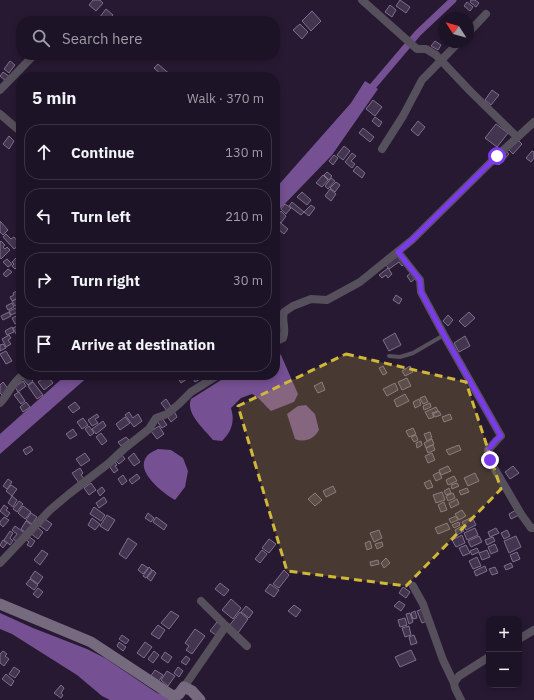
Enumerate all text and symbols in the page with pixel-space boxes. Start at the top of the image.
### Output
north arrow [438,12,474,48]
search box [16,16,280,60]
icon: search [30,27,52,49]
text: Search here [62,29,142,48]
text: 5 min [32,87,76,109]
text: Walk · 370 m [187,90,264,107]
icon: ahead [33,141,55,163]
text: Continue [71,143,135,162]
text: 130 m [225,144,263,161]
route start [488,147,506,165]
icon: left [33,205,55,227]
text: Turn left [71,207,131,226]
text: 210 m [225,208,263,225]
icon: right [33,269,55,291]
text: Turn right [71,271,140,290]
text: 30 m [233,272,263,289]
icon: arrive [33,333,55,355]
text: Arrive at destination [71,335,215,354]
route end [481,451,499,469]
map controls [486,616,522,688]
button: + [486,616,522,652]
button: − [486,652,522,688]

